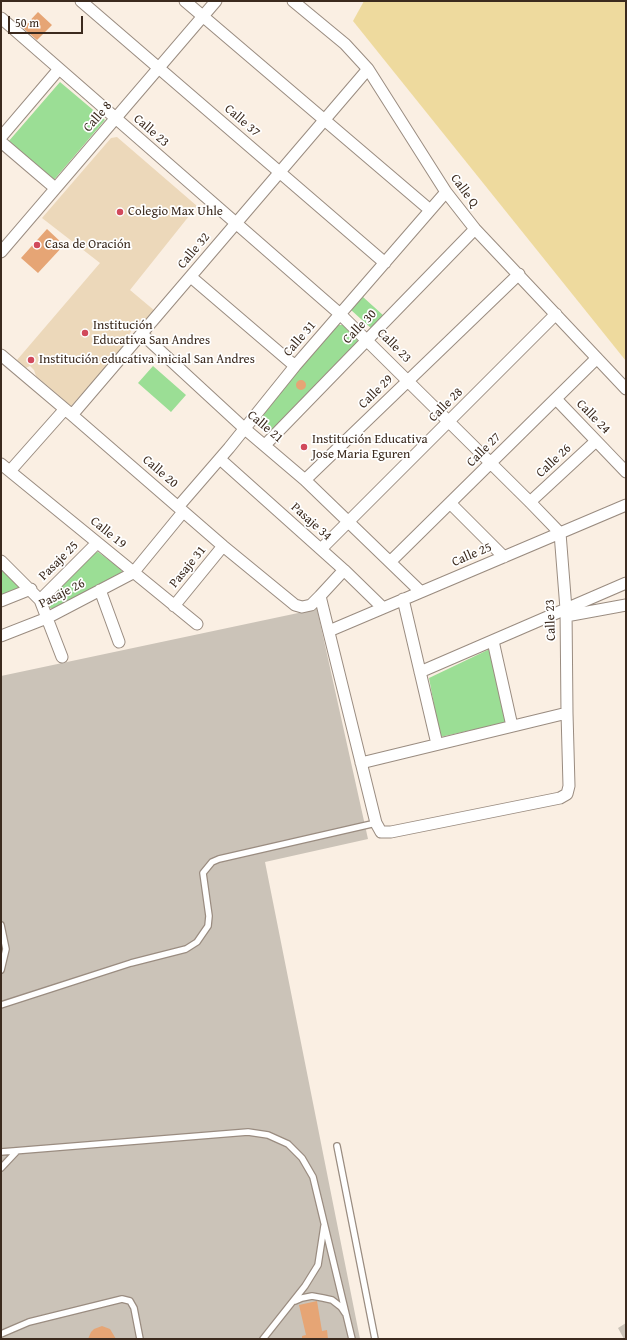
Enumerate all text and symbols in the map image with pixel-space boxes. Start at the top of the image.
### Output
scale bar [10,8,85,34]
text: 50 m [15,14,39,31]
street label: Calle 8 [80,98,116,136]
street label: Calle 37 [221,101,263,141]
street label: Calle 23 [130,111,172,151]
street label: Calle Q [447,171,481,211]
place label: Colegio Max Uhle [128,204,223,220]
marker: Colegio Max Uhle [115,207,125,217]
street label: Calle 32 [175,230,213,272]
place label: Casa de Oración [45,237,131,253]
marker: Casa de Oración [32,240,42,250]
street label: Calle 30 [340,306,380,348]
place label: Institución Educativa San Andres [93,318,210,349]
street label: Calle 31 [280,318,320,360]
street label: Calle 23 [374,326,414,366]
marker: Institución Educativa San Andres [80,328,90,338]
place label: Institución educativa inicial San Andres [39,352,255,368]
marker: Institución educativa inicial San Andres [26,355,36,365]
street label: Calle 29 [355,372,397,412]
street label: Calle 28 [426,385,466,425]
street label: Calle 24 [573,396,613,438]
street label: Calle 21 [244,408,286,446]
street label: Calle 27 [464,430,504,470]
place label: Institución Educativa Jose Maria Eguren [312,432,428,463]
street label: Calle 26 [533,441,575,481]
marker: Institución Educativa Jose Maria Eguren [299,442,309,452]
street label: Calle 20 [139,452,181,492]
street label: Pasaje 34 [287,500,335,544]
street label: Calle 19 [87,514,129,552]
street label: Pasaje 25 [36,538,82,584]
street label: Calle 25 [450,540,494,570]
street label: Pasaje 31 [166,543,210,591]
street label: Pasaje 26 [36,576,88,612]
street label: Calle 23 [542,599,560,641]

